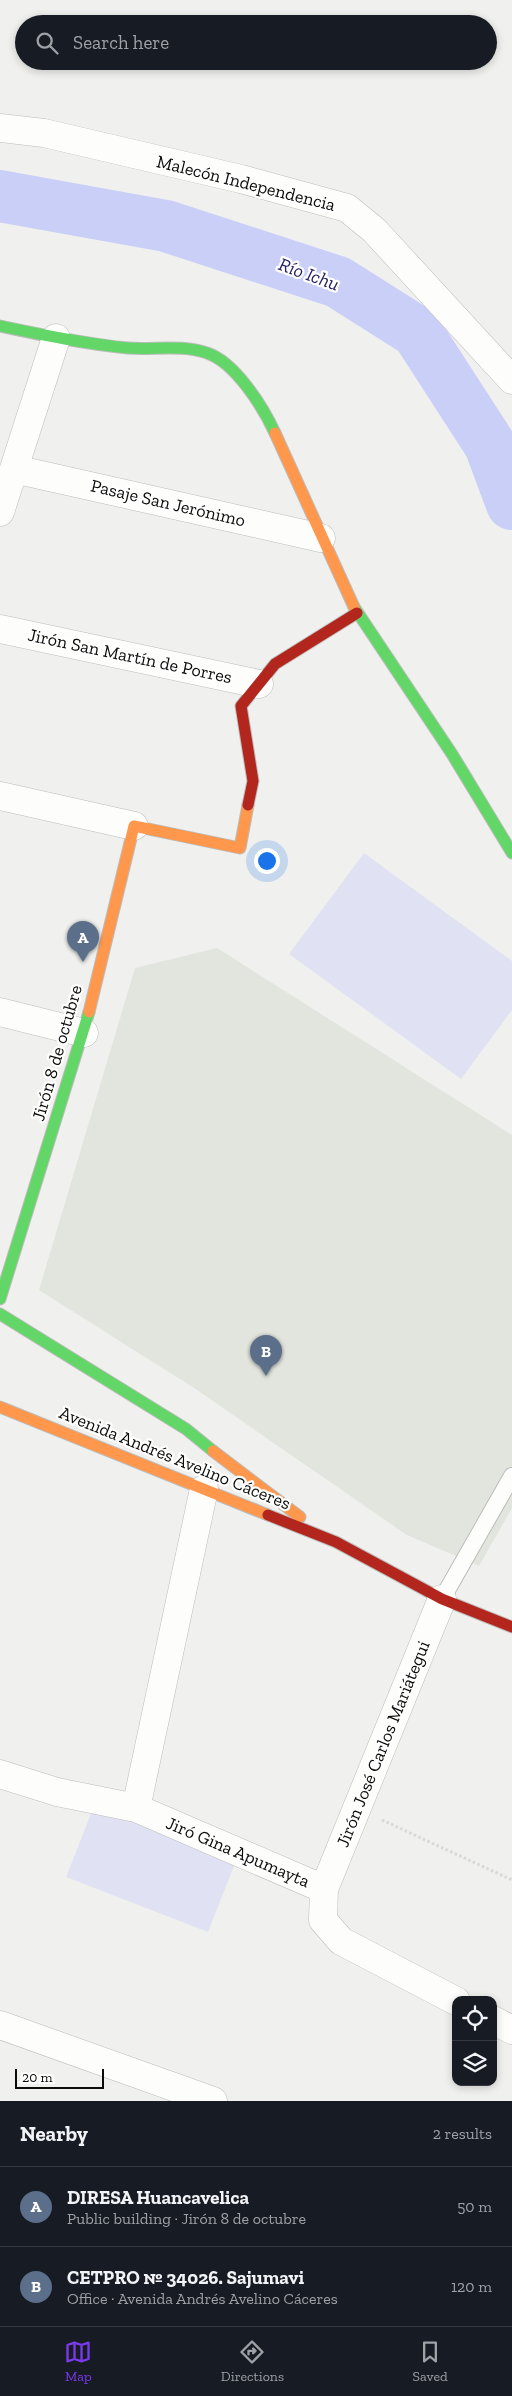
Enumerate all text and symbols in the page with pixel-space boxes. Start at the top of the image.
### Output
search box [15,15,497,70]
icon: search [33,29,61,57]
text: Search here [73,31,169,54]
street label: Malecón Independencia [154,150,338,216]
water label: Río Ichu [276,252,343,296]
street label: Pasaje San Jerónimo [89,475,247,531]
street label: Jirón San Martín de Porres [26,624,234,688]
your location [254,848,280,874]
pin: A [67,921,99,962]
street label: Jirón 8 de octubre [27,983,87,1123]
pin: B [250,1335,282,1376]
street label: Avenida Andrés Avelino Cáceres [56,1401,294,1515]
street label: Jirón José Carlos Mariátegui [331,1638,435,1850]
street label: Jiró Gina Apumayta [163,1812,313,1892]
map controls [452,1996,497,2086]
button: locate [452,1996,497,2041]
button: layers [452,2041,497,2086]
scale bar [15,2066,104,2089]
text: 20 m [22,2069,53,2086]
text: Nearby [20,2121,88,2146]
text: 2 results [433,2124,492,2143]
text: DIRESA Huancavelica [67,2186,249,2209]
text: A [31,2197,42,2216]
text: 50 m [457,2197,492,2216]
text: Public building · Jirón 8 de octubre [67,2209,306,2228]
text: CETPRO № 34026. Sajumavi [67,2266,304,2289]
text: B [31,2277,41,2296]
text: 120 m [451,2277,492,2296]
text: Office · Avenida Andrés Avelino Cáceres [67,2289,338,2308]
tab: Map [64,2338,92,2385]
tab: Directions [221,2338,284,2385]
tab: Saved [413,2338,448,2385]

